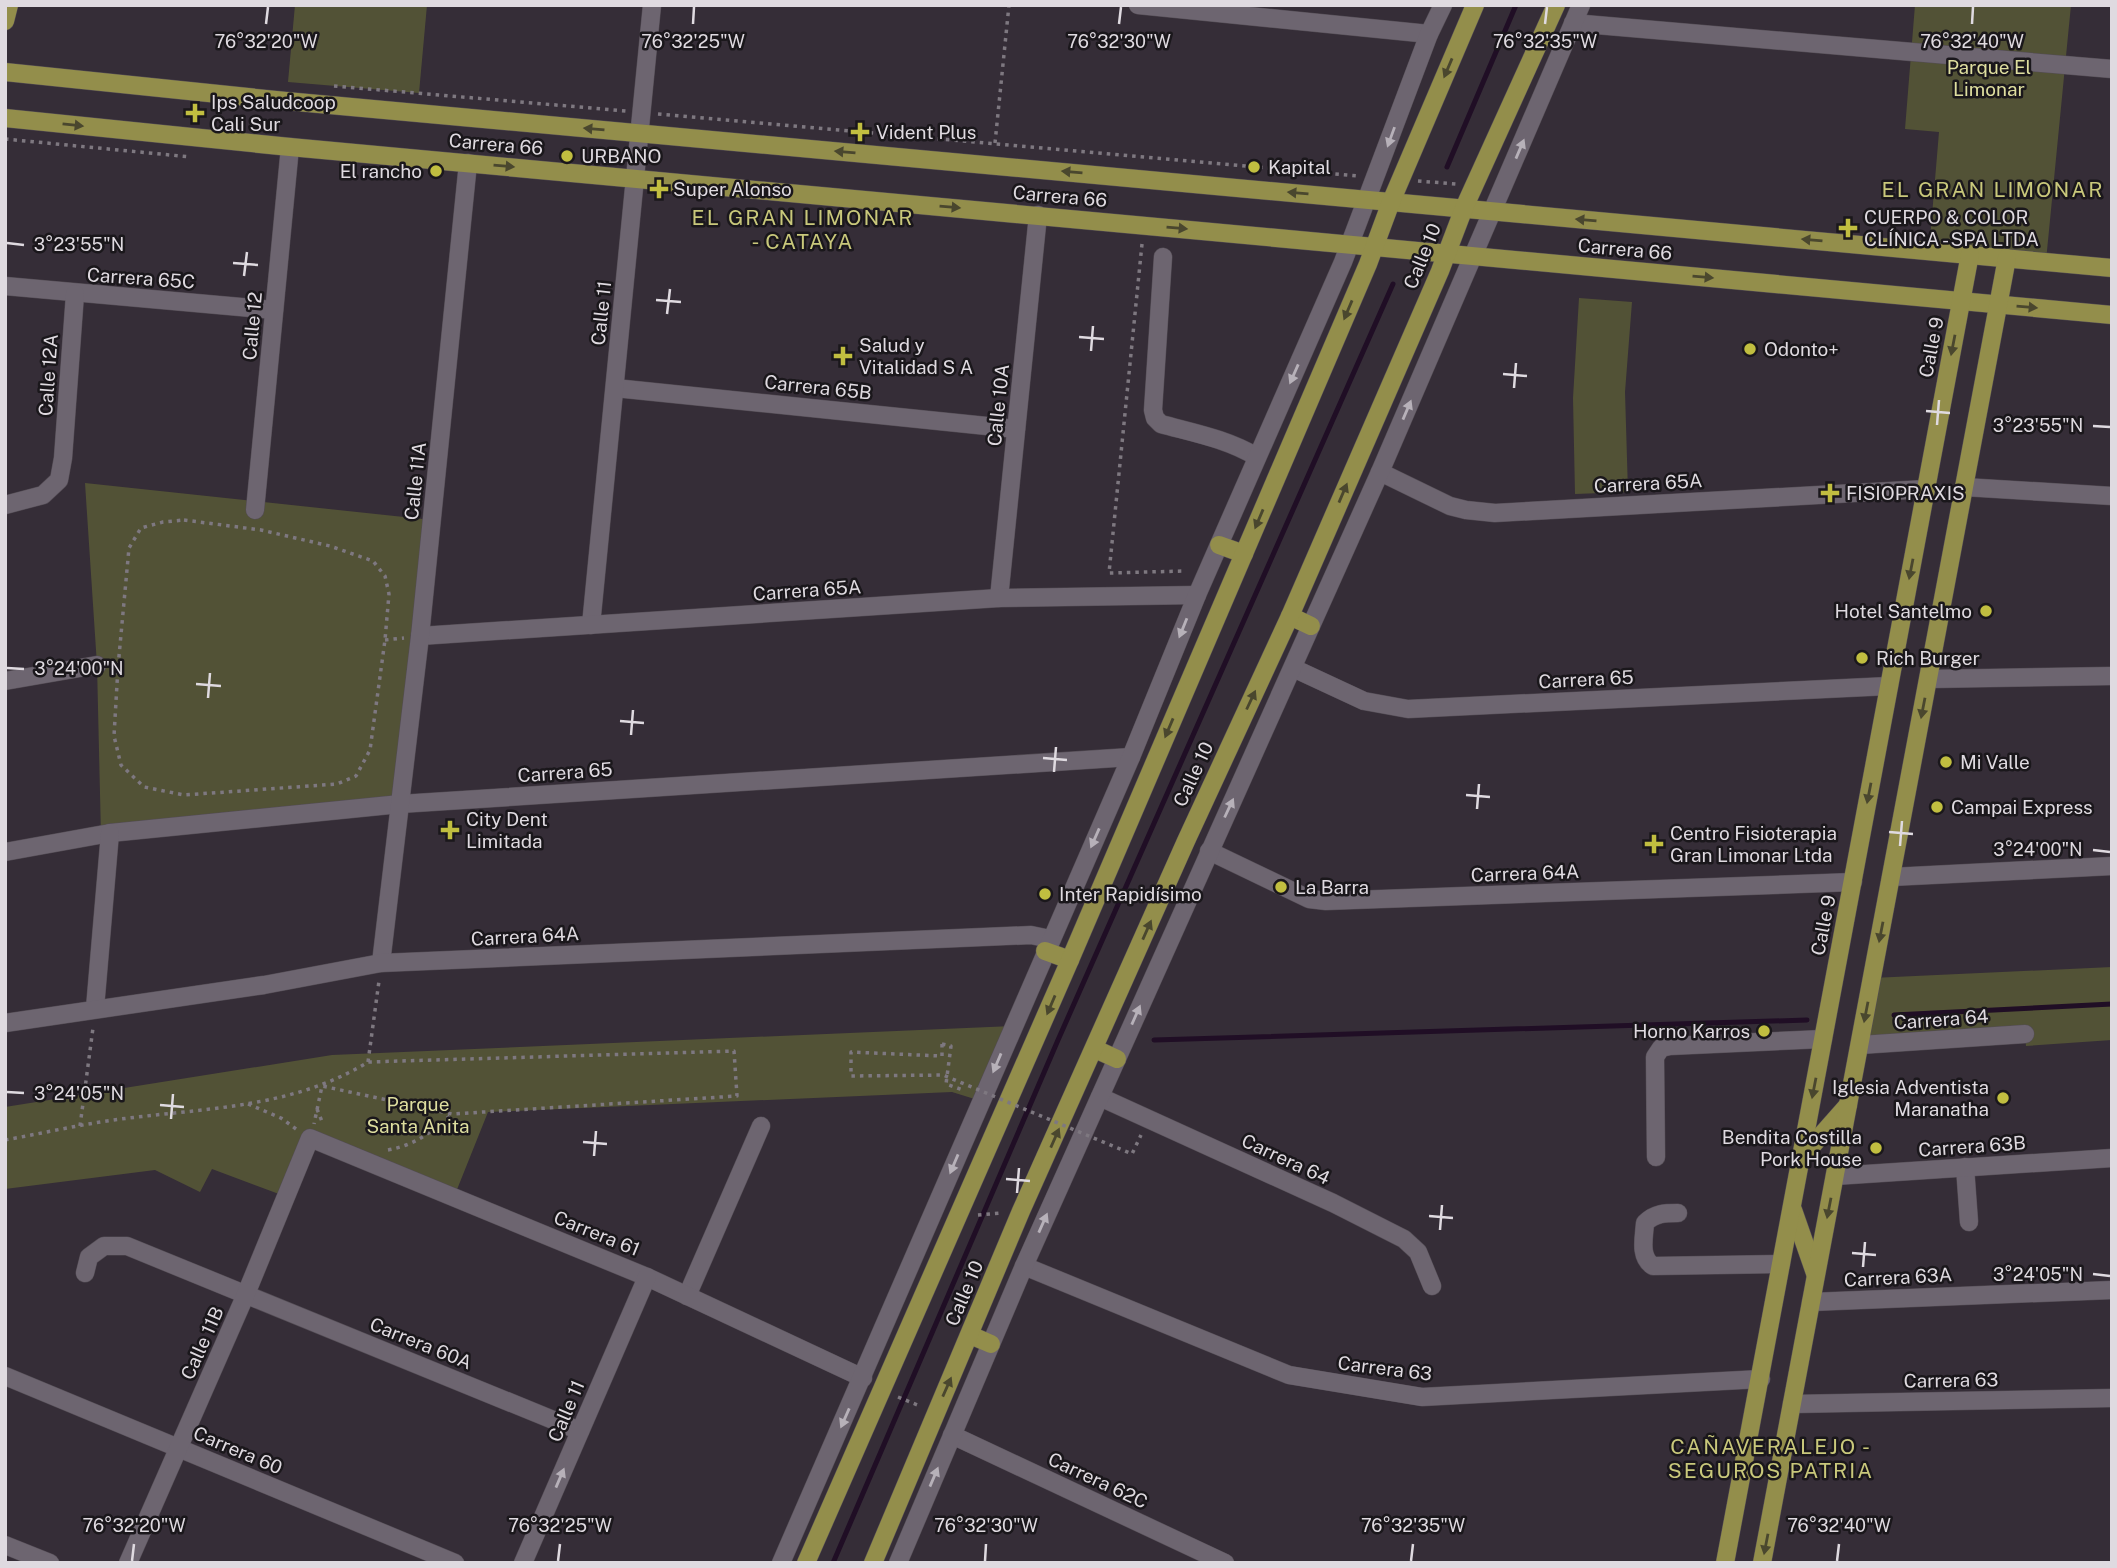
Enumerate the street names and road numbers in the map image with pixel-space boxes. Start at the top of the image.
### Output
street label: Carrera 66 [448,129,544,159]
street label: Carrera 66 [1012,181,1108,211]
street label: Calle 10 [1399,220,1445,292]
street label: Carrera 66 [1577,234,1673,264]
street label: Carrera 65C [86,263,196,293]
street label: Calle 11 [587,280,615,346]
street label: Calle 12 [238,291,266,361]
street label: Calle 9 [1914,315,1948,379]
street label: Calle 12A [34,333,62,417]
street label: Calle 10A [983,363,1013,447]
street label: Carrera 65B [763,370,873,404]
street label: Calle 11A [400,441,430,521]
street label: Carrera 65A [1593,469,1703,497]
street label: Carrera 65A [752,575,862,605]
street label: Carrera 65 [1538,666,1634,692]
street label: Calle 10 [1168,738,1218,810]
street label: Carrera 65 [517,758,613,786]
street label: Carrera 64A [1470,860,1580,886]
street label: Calle 9 [1806,893,1840,957]
street label: Carrera 64A [470,922,580,950]
street label: Carrera 64 [1893,1005,1989,1033]
street label: Carrera 64 [1238,1129,1334,1189]
street label: Carrera 63B [1918,1131,2026,1161]
street label: Carrera 61 [551,1206,643,1260]
street label: Calle 10 [940,1257,988,1329]
street label: Carrera 63A [1843,1263,1953,1291]
street label: Calle 11B [176,1303,228,1383]
street label: Carrera 60A [367,1313,475,1373]
street label: Carrera 63 [1337,1351,1433,1385]
street label: Carrera 63 [1903,1368,1999,1392]
street label: Calle 11 [543,1377,589,1445]
street label: Carrera 60 [190,1421,286,1479]
street label: Carrera 62C [1045,1447,1151,1513]

